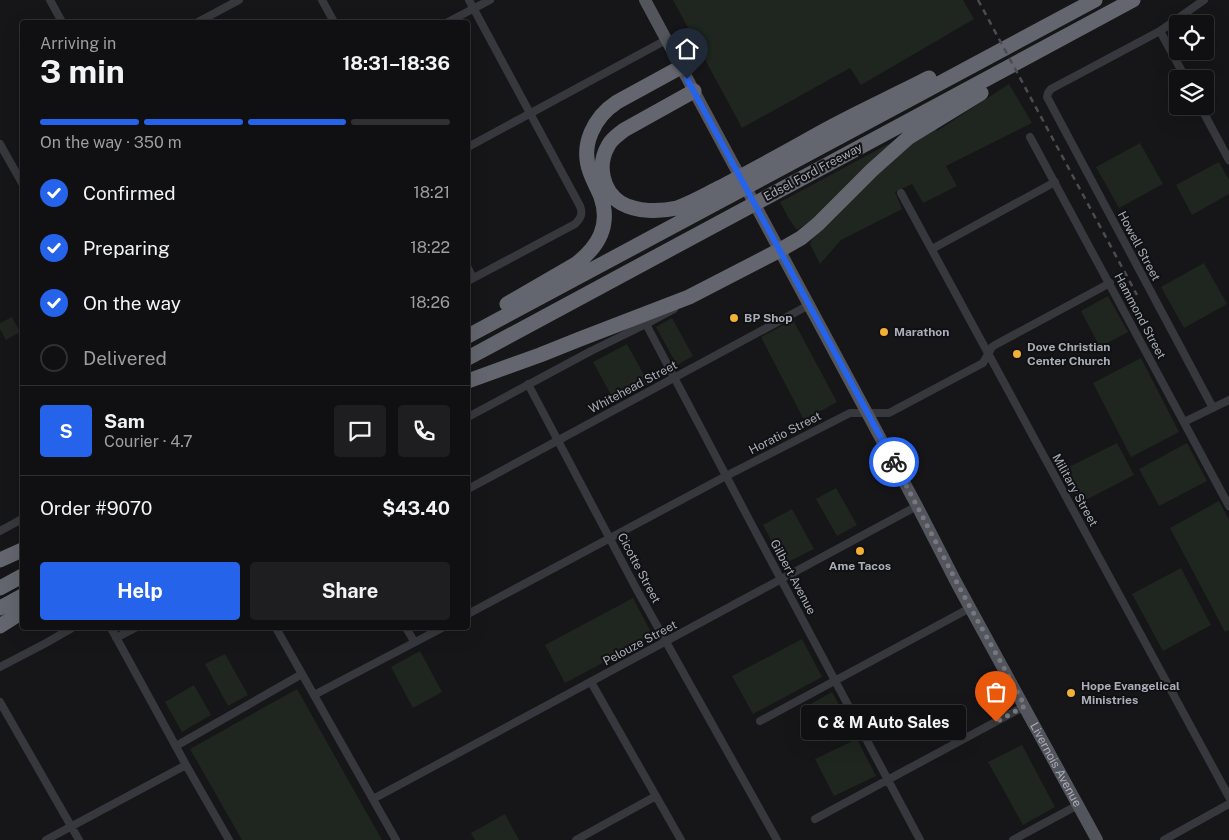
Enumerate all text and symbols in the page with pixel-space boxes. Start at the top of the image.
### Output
map controls [1169,15,1214,115]
button: locate [1169,15,1214,60]
pin [666,28,708,79]
text: Arriving in [40,34,116,53]
icon: home [673,35,701,63]
text: 18:31–18:36 [342,52,450,74]
text: 3 min [40,53,125,90]
button: layers [1169,70,1214,115]
text: On the way · 350 m [40,133,182,152]
street label: Edsel Ford Freeway [761,140,865,204]
icon: check [40,179,68,207]
text: Confirmed [83,182,176,204]
text: 18:21 [413,183,450,202]
street label: Howell Street [1115,209,1163,284]
icon: check [40,234,68,262]
text: Preparing [83,237,170,259]
text: 18:22 [410,238,450,257]
street label: Hammond Street [1111,271,1169,362]
icon: check [40,289,68,317]
text: On the way [83,292,181,314]
text: 18:26 [410,293,450,312]
place label: BP Shop [744,311,793,325]
marker: BP Shop [728,312,740,324]
place label: Marathon [894,325,949,339]
marker: Marathon [878,326,890,338]
place label: Dove Christian Center Church [1027,340,1110,368]
text: Delivered [83,347,167,369]
marker: Dove Christian Center Church [1011,348,1023,360]
street label: Whitehead Street [586,358,680,416]
button: chat [334,405,386,457]
button: phone [398,405,450,457]
street label: Horatio Street [747,409,824,457]
text: Sam [104,410,145,432]
text: S [59,420,73,442]
text: Courier · 4.7 [104,432,193,451]
courier [869,437,919,487]
icon: bike [880,448,908,476]
street label: Military Street [1049,451,1101,529]
text: Order #9070 [40,497,152,519]
text: $43.40 [382,497,450,519]
street label: Cicotte Street [615,530,664,606]
street label: Gilbert Avenue [767,537,819,617]
marker: Ame Tacos [854,545,866,557]
place label: Ame Tacos [829,559,891,573]
button: Help [40,562,240,620]
button: Share [250,562,450,620]
street label: Pelouze Street [601,617,680,668]
pin [975,671,1017,722]
icon: bag [982,678,1010,706]
place label: Hope Evangelical Ministries [1081,679,1180,707]
marker: Hope Evangelical Ministries [1065,687,1077,699]
callout: C & M Auto Sales [801,704,966,740]
text: C & M Auto Sales [817,713,950,732]
street label: Livernois Avenue [1027,720,1085,810]

